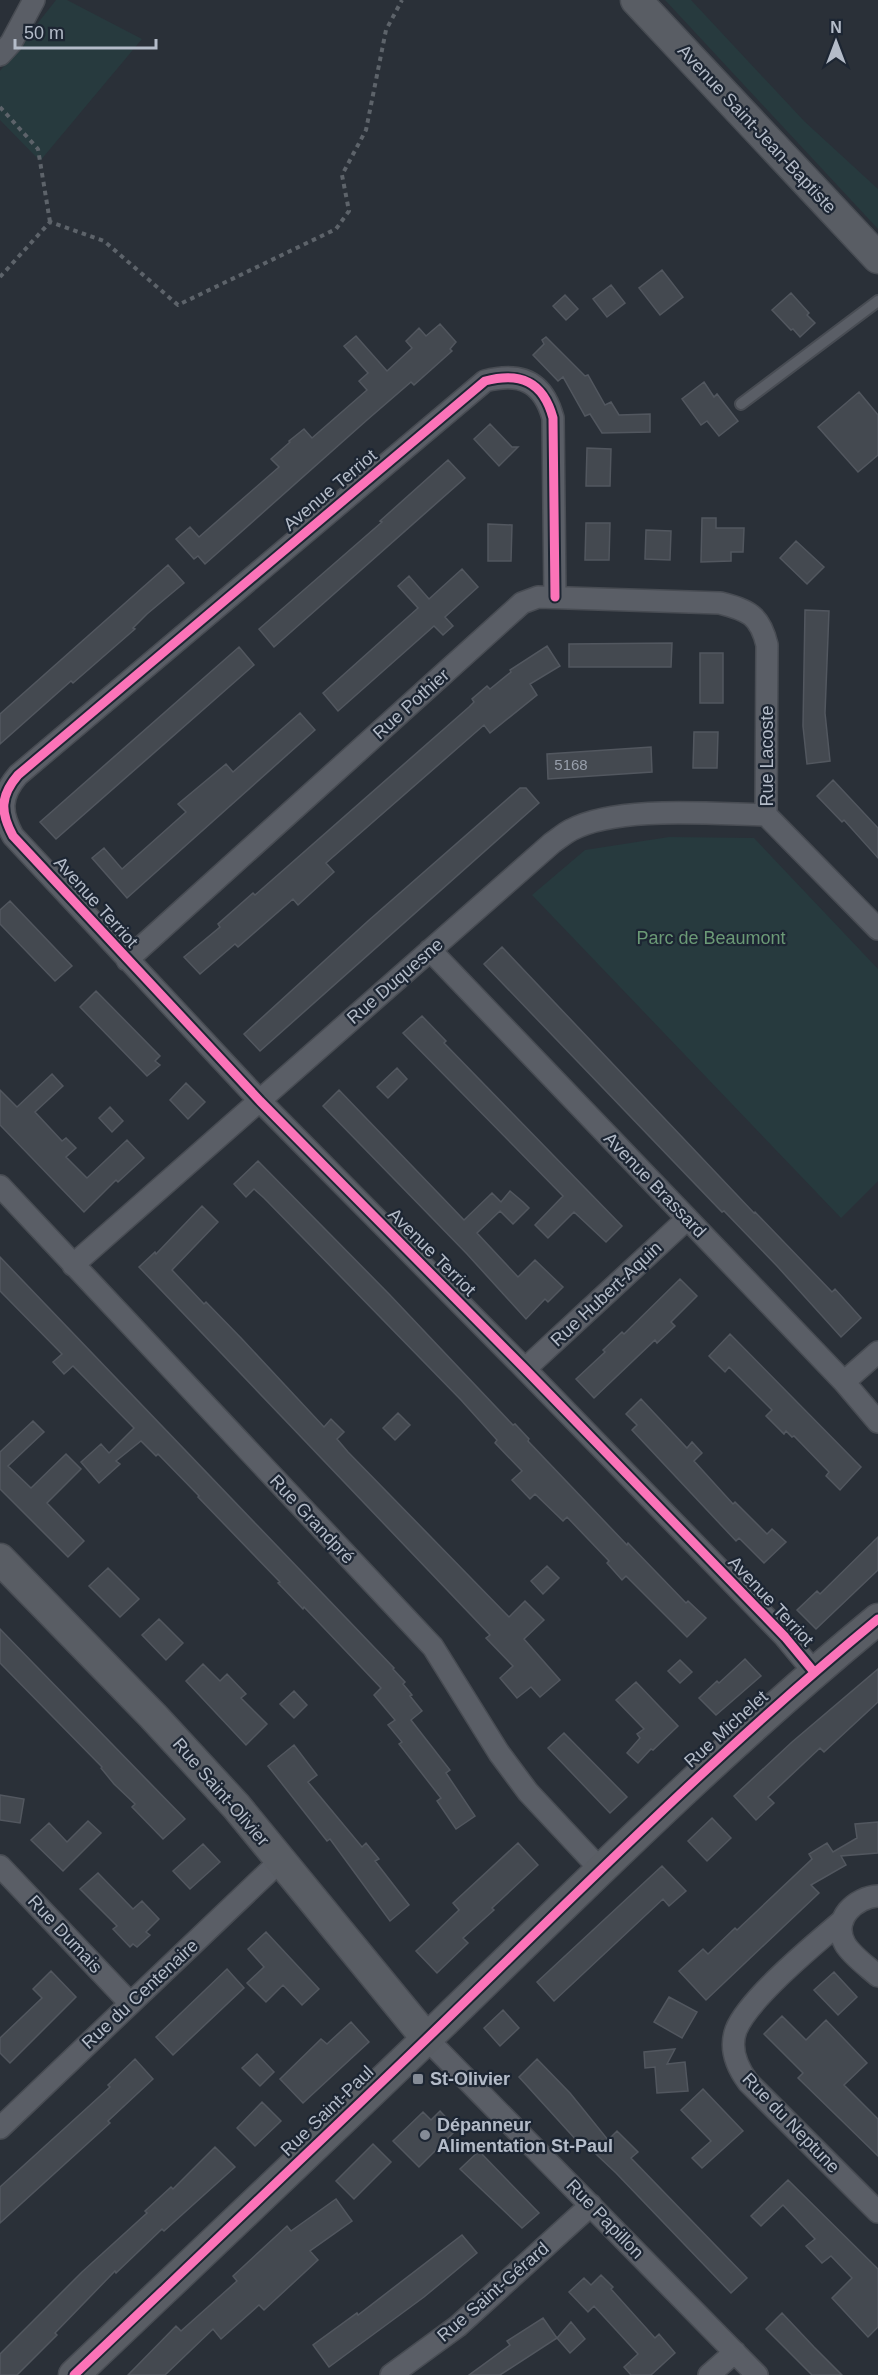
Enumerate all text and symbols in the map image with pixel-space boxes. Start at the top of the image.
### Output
scale bar [15,12,156,50]
north arrow [806,12,866,72]
text: N [830,19,842,36]
text: 50 m [24,23,64,43]
street label: Avenue Saint-Jean-Baptiste [674,41,840,217]
street label: Avenue Terriot [279,445,381,535]
street label: Rue Pothier [369,665,453,743]
street label: Rue Lacoste [757,705,777,807]
house number: 5168 [554,756,588,773]
street label: Avenue Terriot [50,852,142,952]
park label: Parc de Beaumont [636,928,786,948]
street label: Rue Duquesne [343,934,447,1028]
street label: Avenue Brassard [600,1129,710,1241]
street label: Avenue Terriot [384,1204,480,1300]
street label: Rue Hubert-Aquin [546,1238,666,1350]
street label: Rue Grandpré [266,1470,358,1568]
street label: Avenue Terriot [724,1552,818,1650]
street label: Rue Michelet [680,1686,772,1772]
street label: Rue Saint-Olivier [169,1734,273,1850]
street label: Rue Dumais [24,1891,106,1977]
street label: Rue du Centenaire [78,1935,202,2053]
street label: Rue Saint-Paul [277,2062,377,2160]
place label: St-Olivier [430,2069,510,2089]
street label: Rue du Neptune [738,2069,844,2177]
marker: St-Olivier [411,2072,425,2086]
place label: Dépanneur Alimentation St-Paul [437,2115,613,2156]
marker: Dépanneur Alimentation St-Paul [418,2128,432,2142]
street label: Rue Papillon [562,2175,648,2263]
street label: Rue Saint-Gérard [433,2238,553,2346]

